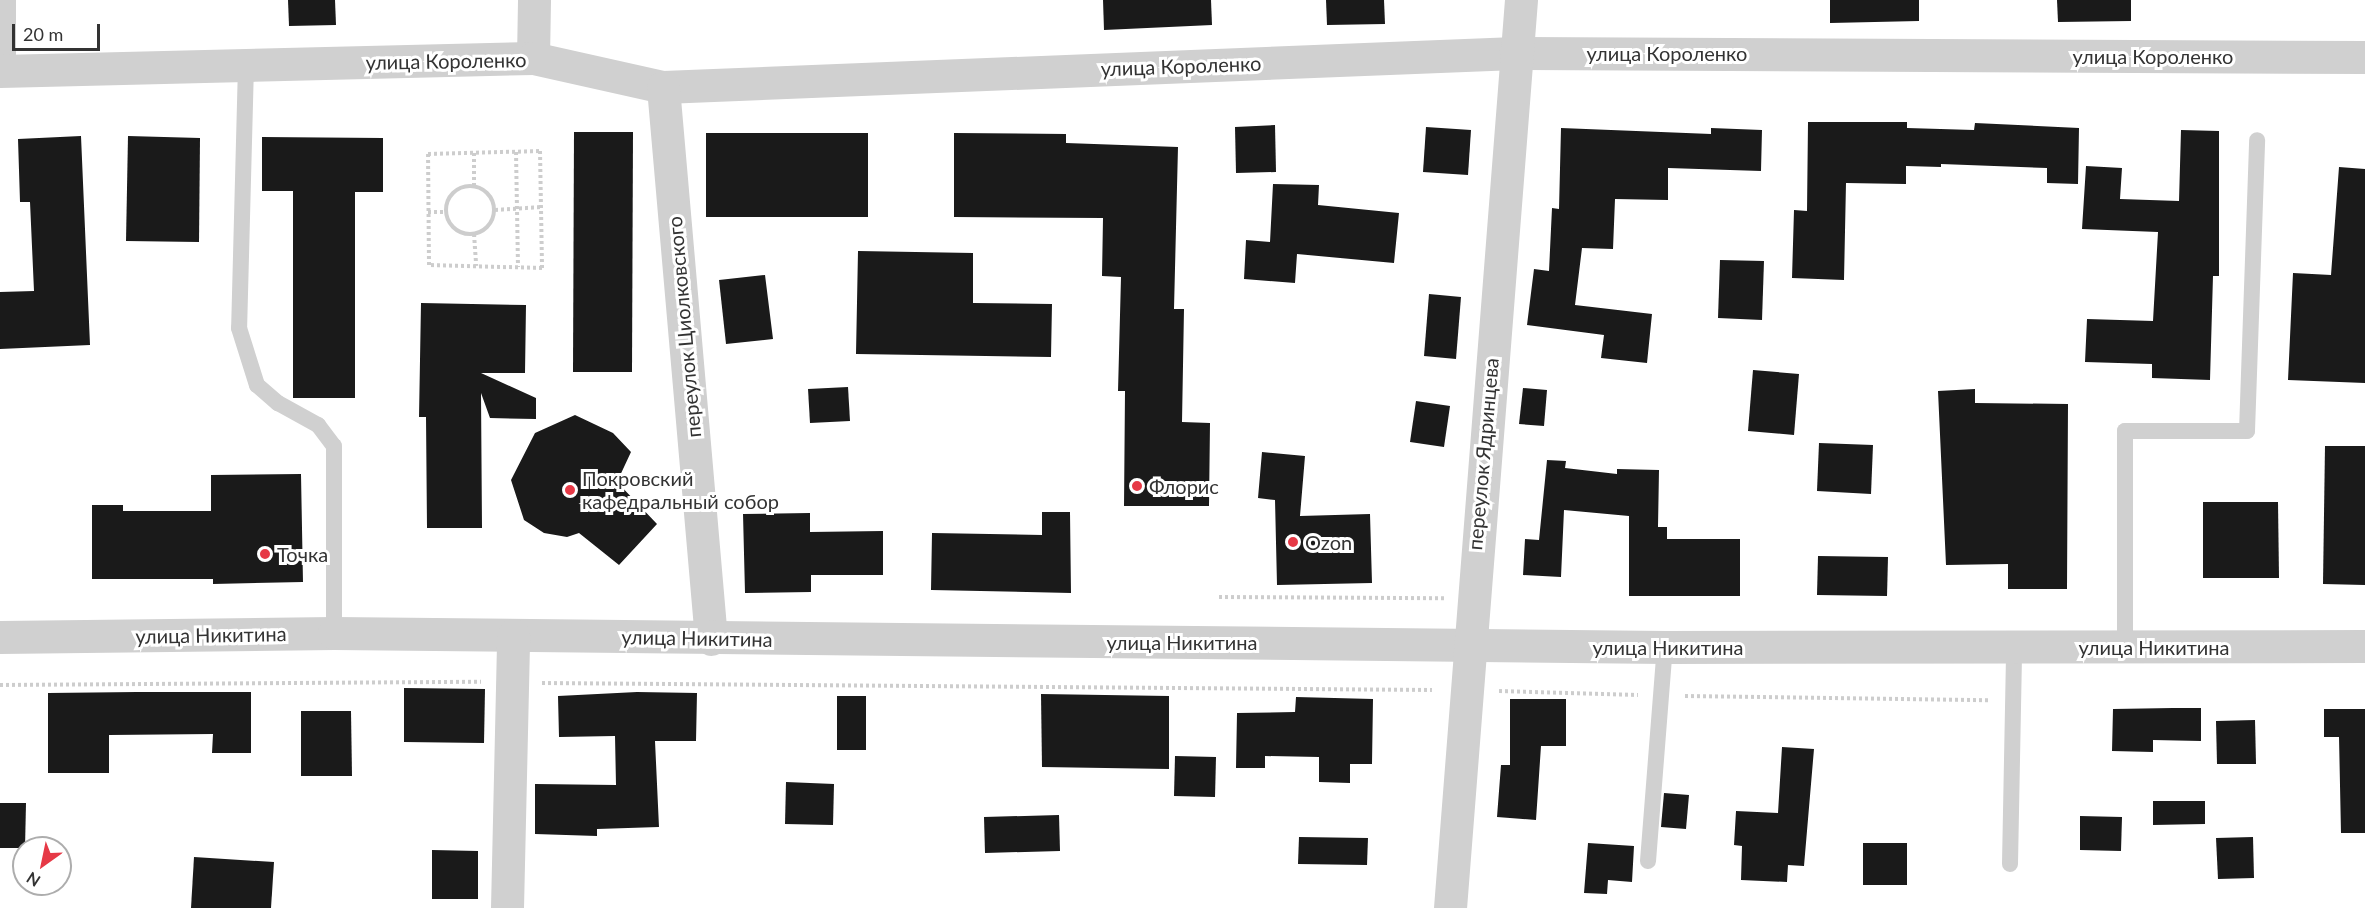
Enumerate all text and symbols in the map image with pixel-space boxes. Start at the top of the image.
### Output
scale bar [15,12,104,50]
text: 20 m [23,23,63,45]
street label: улица Короленко [1587,41,1747,65]
street label: улица Короленко [2073,44,2233,68]
street label: улица Короленко [365,48,527,74]
street label: улица Короленко [1100,51,1262,81]
street label: переулок Циолковского [662,215,706,439]
street label: переулок Ядринцева [1463,357,1503,551]
place label: Покровский кафедральный собор [582,466,779,513]
place label: Флорис [1149,474,1219,498]
marker: Флорис [1130,479,1144,493]
marker: Покровский кафедральный собор [563,483,577,497]
place label: Ozon [1305,530,1352,554]
marker: Ozon [1286,535,1300,549]
place label: Точка [277,542,328,566]
marker: Точка [258,547,272,561]
street label: улица Никитина [135,622,287,648]
street label: улица Никитина [621,625,773,651]
street label: улица Никитина [1106,630,1258,654]
street label: улица Никитина [1592,635,1744,659]
street label: улица Никитина [2078,635,2230,659]
north arrow [12,836,72,896]
text: N [23,869,43,891]

